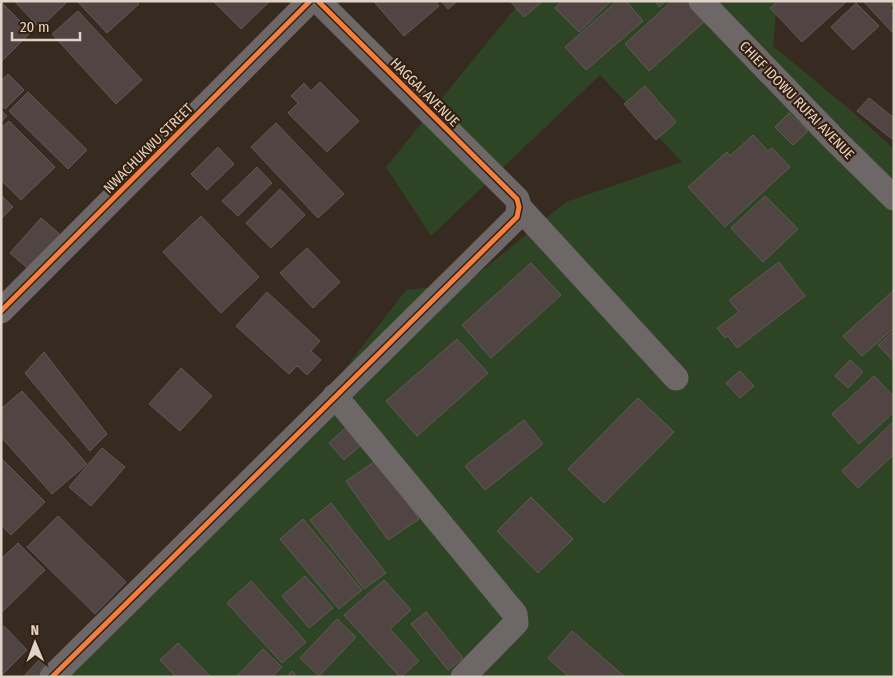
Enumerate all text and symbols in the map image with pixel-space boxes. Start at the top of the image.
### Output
scale bar [12,10,80,42]
text: 20 m [20,18,50,36]
street label: CHIEF IDOWU RUFAI AVENUE [736,38,858,163]
street label: HAGGAI AVENUE [387,54,463,131]
street label: NWACHUKWU STREET [100,100,197,197]
north arrow [10,618,60,668]
text: N [30,622,39,639]

